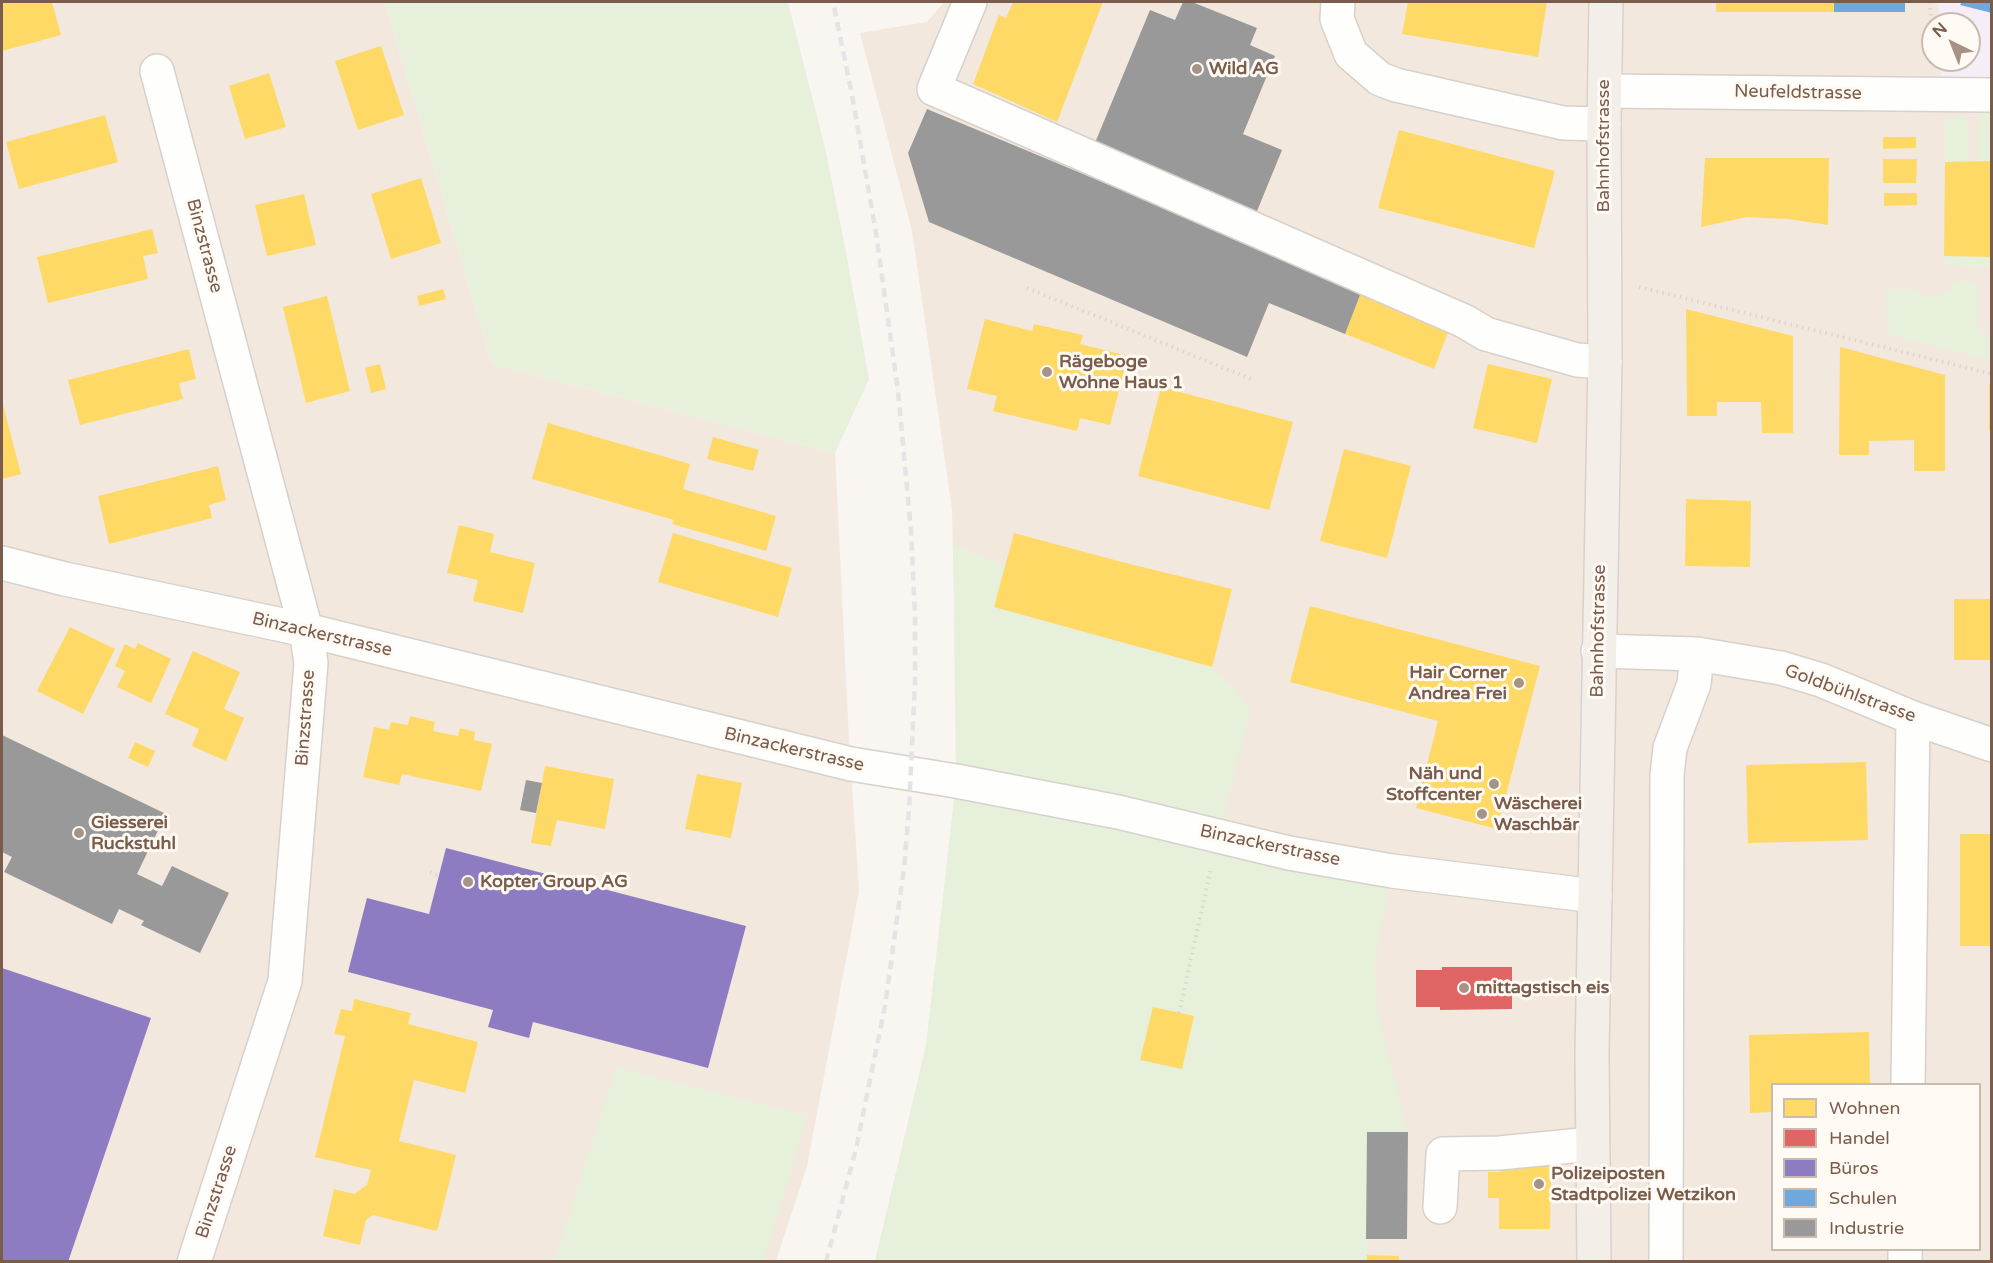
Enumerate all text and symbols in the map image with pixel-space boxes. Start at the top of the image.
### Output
north arrow [1921,12,1981,72]
text: N [1929,19,1952,42]
place label: Wild AG [1209,58,1279,80]
marker: Wild AG [1190,62,1204,76]
street label: Bahnhofstrasse [1593,79,1615,213]
street label: Neufeldstrasse [1734,81,1862,105]
street label: Binzstrasse [181,197,227,295]
place label: Rägeboge Wohne Haus 1 [1059,351,1183,394]
marker: Rägeboge Wohne Haus 1 [1040,365,1054,379]
street label: Bahnhofstrasse [1587,564,1611,698]
street label: Binzackerstrasse [250,608,394,662]
street label: Goldbühlstrasse [1781,660,1919,728]
place label: Hair Corner Andrea Frei [1408,662,1507,704]
street label: Binzstrasse [292,669,320,767]
marker: Hair Corner Andrea Frei [1512,676,1526,690]
street label: Binzackerstrasse [722,723,866,777]
place label: Näh und Stoffcenter [1386,763,1482,806]
marker: Näh und Stoffcenter [1487,777,1501,791]
place label: Wäscherei Waschbär [1494,793,1582,836]
marker: Wäscherei Waschbär [1475,807,1489,821]
place label: Giesserei Ruckstuhl [91,812,176,854]
street label: Binzackerstrasse [1198,821,1342,871]
marker: Giesserei Ruckstuhl [72,826,86,840]
place label: Kopter Group AG [480,871,628,893]
marker: Kopter Group AG [461,875,475,889]
place label: mittagstisch eis [1476,977,1609,999]
marker: mittagstisch eis [1457,981,1471,995]
legend [1771,1083,1981,1251]
text: Wohnen [1829,1097,1900,1119]
text: Handel [1829,1127,1890,1149]
street label: Binzstrasse [192,1143,242,1241]
text: Büros [1829,1157,1879,1179]
place label: Polizeiposten Stadtpolizei Wetzikon [1551,1163,1736,1206]
marker: Polizeiposten Stadtpolizei Wetzikon [1532,1177,1546,1191]
text: Schulen [1829,1187,1897,1209]
text: Industrie [1829,1217,1904,1239]

